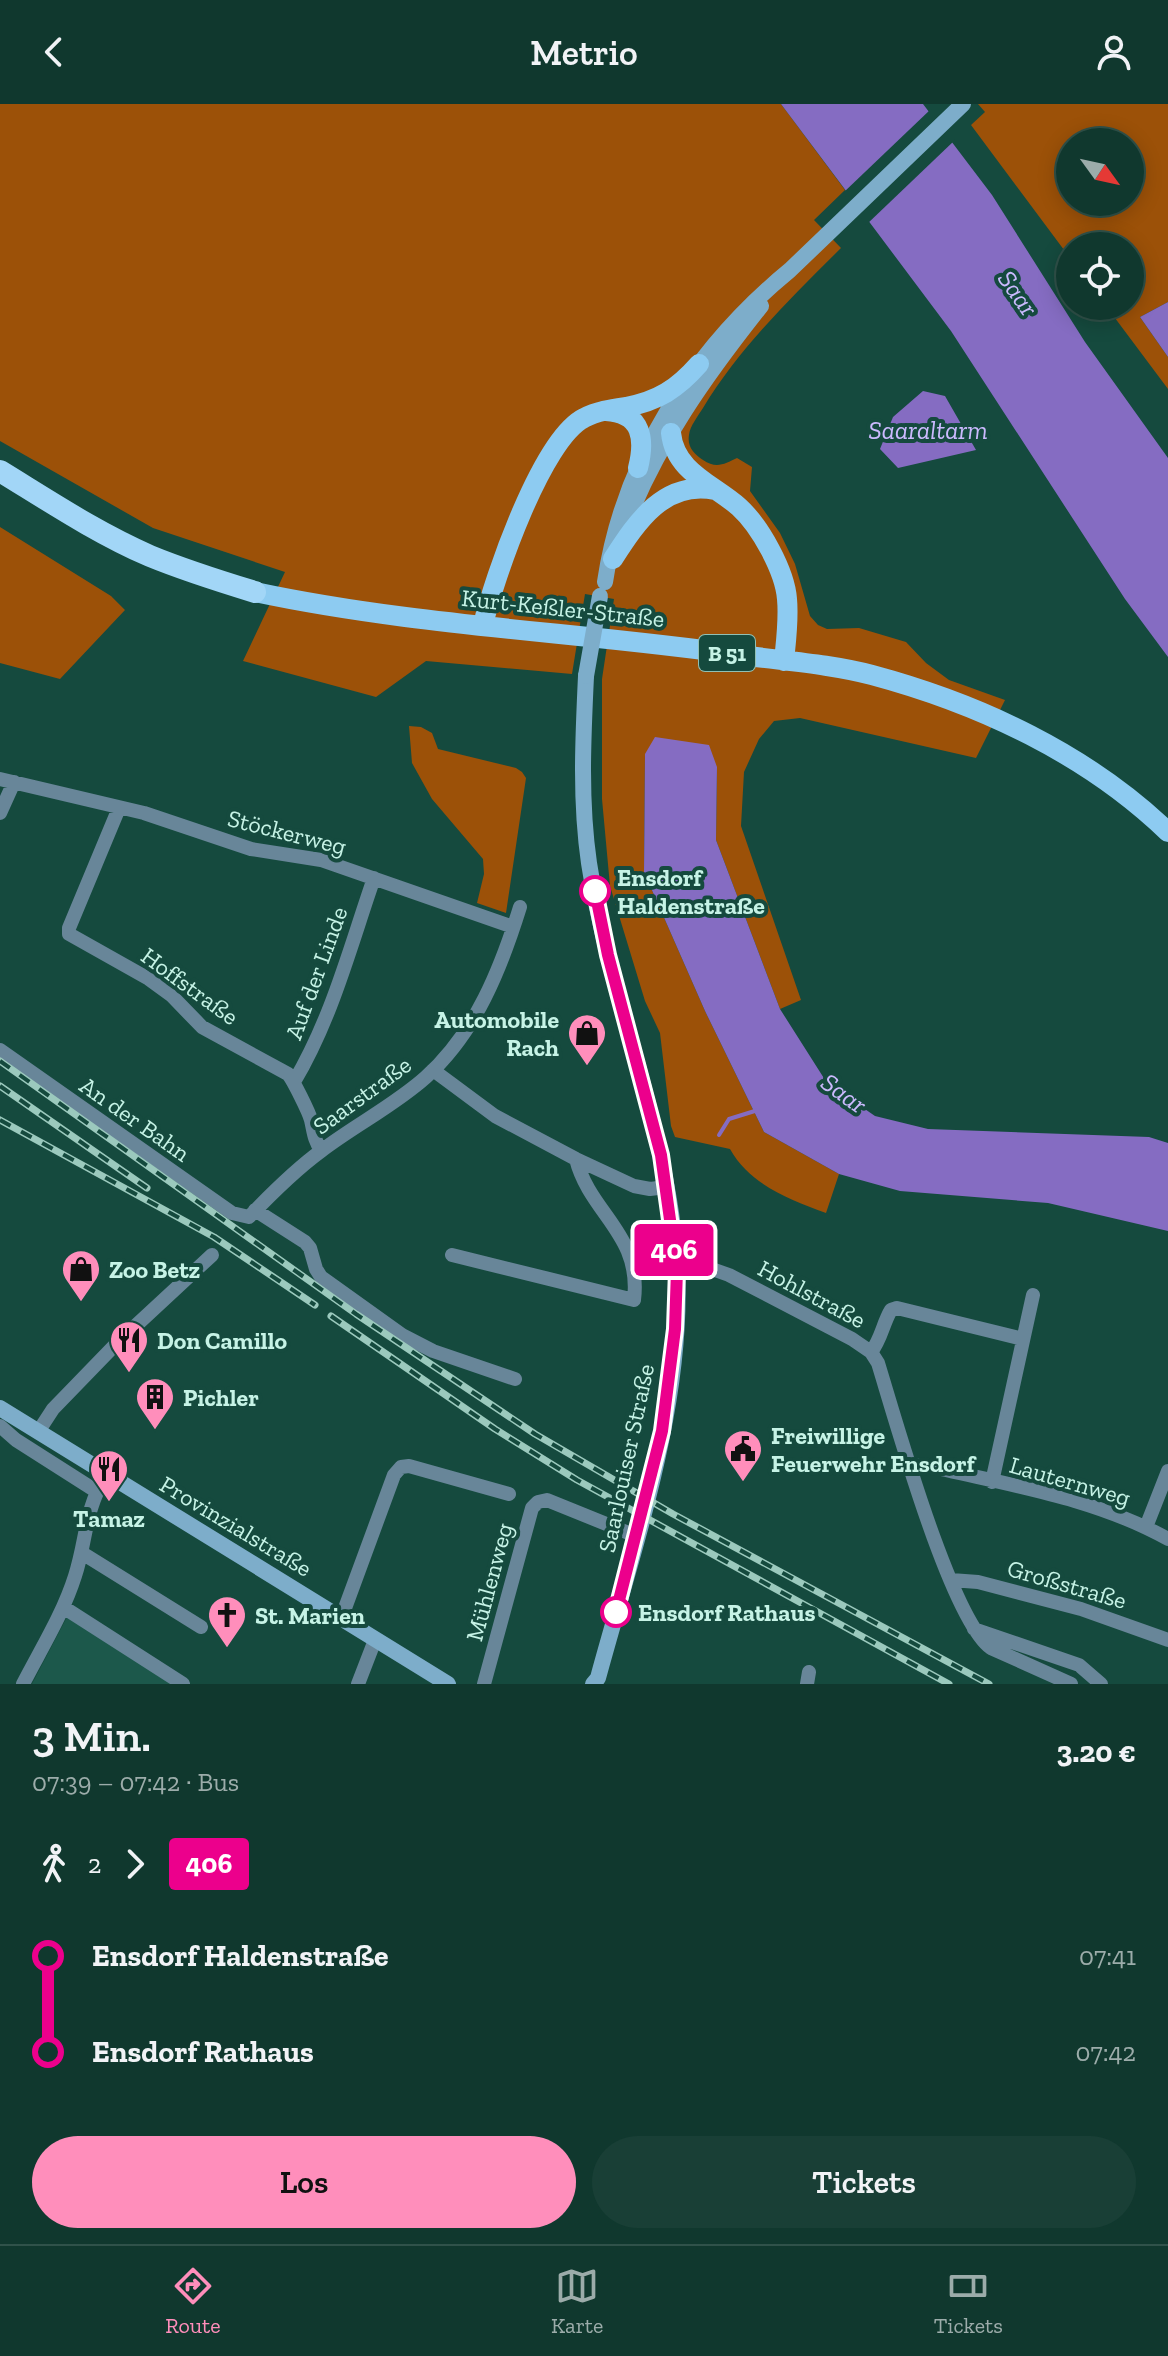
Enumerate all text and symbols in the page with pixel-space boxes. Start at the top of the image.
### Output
icon: back [32,30,76,74]
icon: person [1092,30,1136,74]
text: Metrio [530,31,638,74]
north arrow [1056,128,1144,216]
map controls [1056,128,1144,320]
button: locate [1056,232,1144,320]
water label: Saar [991,264,1045,322]
water label: Saaraltarm [868,414,988,446]
street label: Kurt-Keßler-Straße [460,583,666,633]
road number: B 51 [699,635,755,671]
street label: Stöckerweg [225,803,349,861]
place label: Ensdorf Haldenstraße [617,863,765,920]
marker: Ensdorf Haldenstraße [580,876,610,906]
street label: Auf der Linde [279,903,353,1043]
street label: Hoffstraße [136,941,244,1031]
place label: Automobile Rach [434,1005,559,1062]
shop icon: Automobile Rach [566,1012,608,1067]
street label: Saarstraße [307,1050,417,1140]
water label: Saar [815,1066,873,1120]
street label: An der Bahn [74,1071,196,1168]
line badge: 406 [628,1224,720,1276]
text: 406 [650,1233,698,1266]
shop icon: Zoo Betz [60,1248,102,1303]
street label: Hohlstraße [753,1254,871,1334]
place label: Zoo Betz [109,1255,200,1284]
restaurant icon: Don Camillo [108,1319,150,1374]
place label: Don Camillo [157,1326,288,1355]
street label: Saarlouiser Straße [592,1361,660,1555]
building icon: Pichler [134,1376,176,1431]
place label: Pichler [183,1383,259,1412]
place label: Freiwillige Feuerwehr Ensdorf [771,1421,977,1478]
public building icon: Freiwillige Feuerwehr Ensdorf [722,1428,764,1483]
restaurant icon: Tamaz [88,1448,130,1503]
street label: Lauternweg [1006,1450,1134,1512]
street label: Provinzialstraße [155,1469,317,1583]
place label: Tamaz [73,1504,145,1533]
street label: Mühlenweg [459,1520,519,1644]
street label: Großstraße [1004,1553,1130,1615]
church icon: St. Marien [206,1594,248,1649]
marker: Ensdorf Rathaus [601,1597,631,1627]
place label: Ensdorf Rathaus [638,1598,815,1627]
place label: St. Marien [255,1601,365,1630]
text: 3 Min. [32,1709,151,1762]
text: 3.20 € [1056,1734,1136,1770]
text: 07:39 – 07:42 · Bus [32,1766,239,1798]
icon: walk [32,1842,76,1886]
icon: forward [113,1842,157,1886]
text: 406 [185,1847,233,1880]
text: 2 [88,1848,101,1880]
text: Ensdorf Haldenstraße [92,1938,389,1974]
text: 07:41 [1079,1940,1136,1972]
text: Ensdorf Rathaus [92,2034,314,2070]
text: 07:42 [1076,2036,1136,2068]
button: Los [32,2136,576,2228]
button: Tickets [592,2136,1136,2228]
tab: Route [165,2264,221,2339]
tab: Karte [551,2264,603,2339]
tab: Tickets [934,2264,1003,2339]

